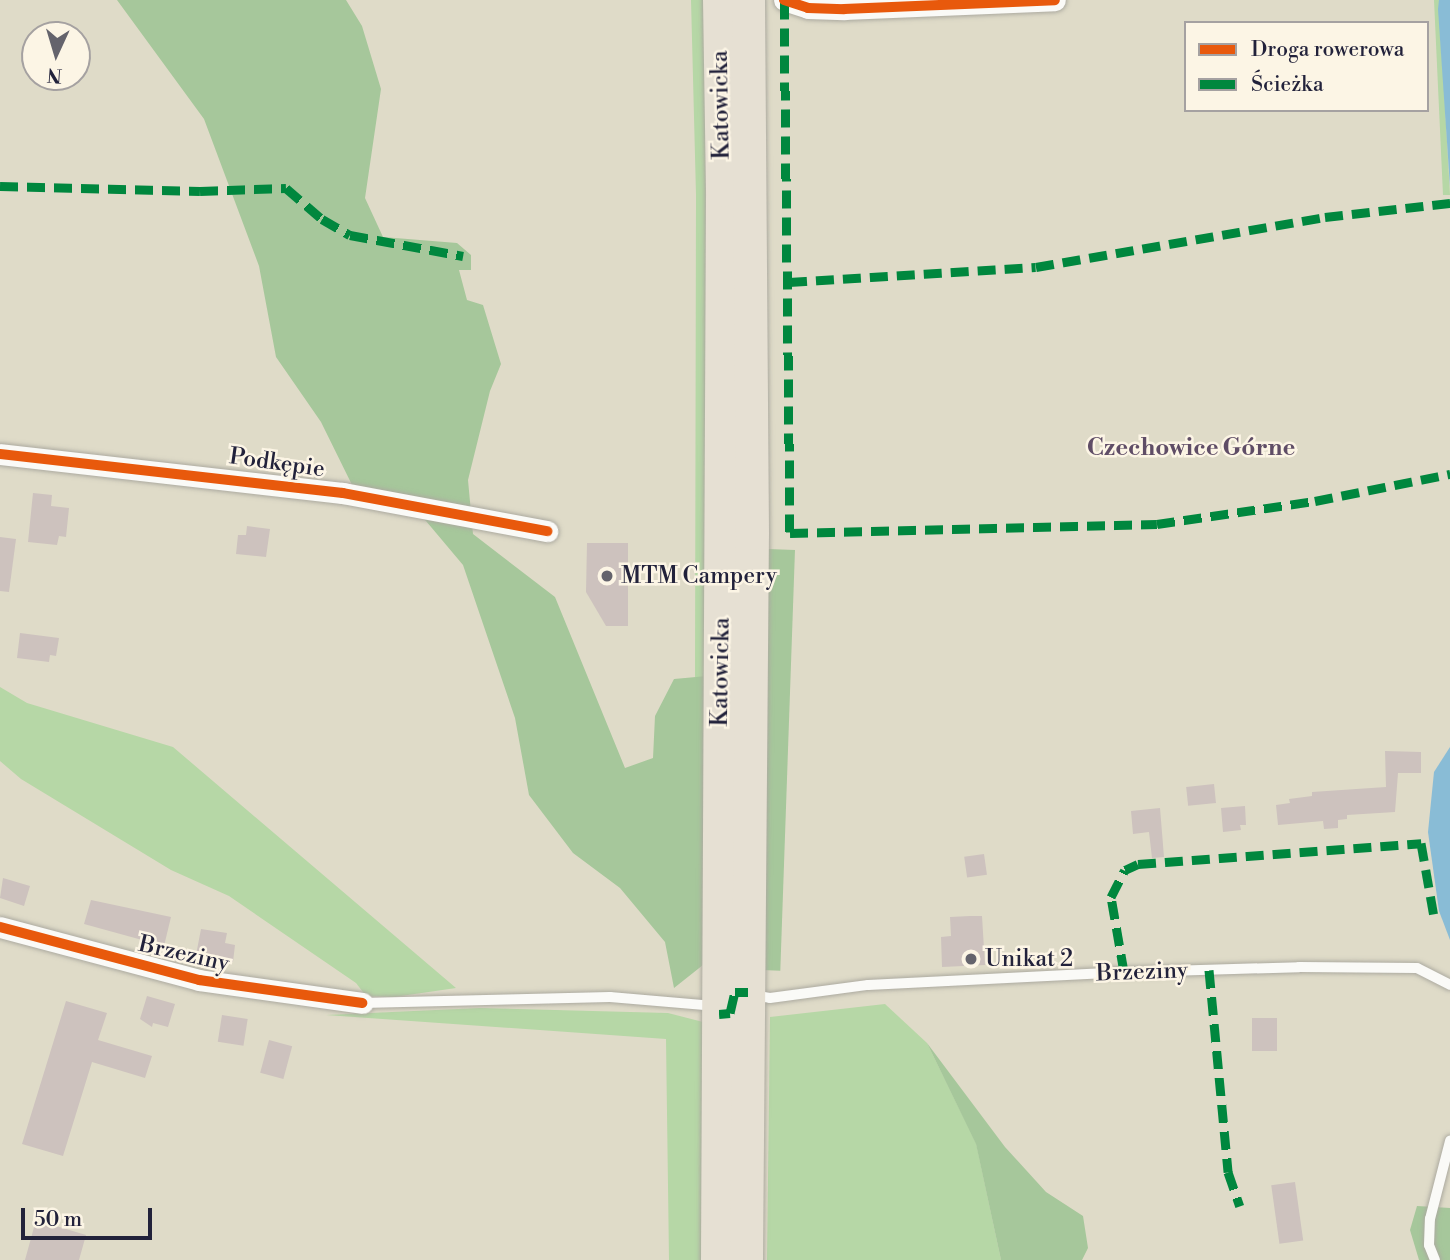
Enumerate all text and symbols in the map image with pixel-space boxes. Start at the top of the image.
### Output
north arrow [21,21,91,91]
legend [1184,21,1429,112]
text: Droga rowerowa [1251,37,1404,63]
street label: Katowicka [706,50,736,160]
text: N [46,62,63,87]
text: Ścieżka [1251,72,1324,98]
district label: Czechowice Górne [1087,435,1295,463]
street label: Podkępie [228,443,326,483]
place label: MTM Campery [621,562,777,590]
marker: MTM Campery [599,568,615,584]
street label: Katowicka [706,617,736,727]
street label: Brzeziny [136,930,232,978]
place label: Unikat 2 [985,945,1073,973]
marker: Unikat 2 [963,951,979,967]
street label: Brzeziny [1096,957,1188,987]
scale bar [24,1194,156,1238]
text: 50 m [34,1207,82,1233]

